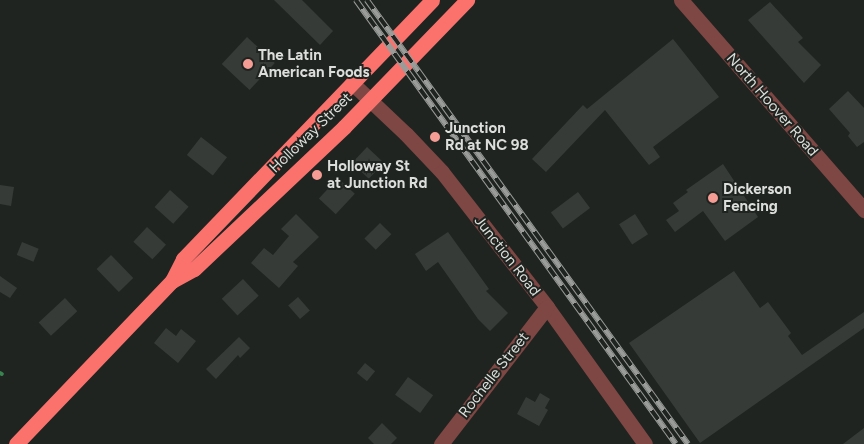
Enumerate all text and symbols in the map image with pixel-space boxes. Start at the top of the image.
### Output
place label: The Latin American Foods [258,46,370,81]
street label: North Hoover Road [722,50,822,160]
marker: The Latin American Foods [242,58,254,70]
street label: Holloway Street [266,89,356,177]
place label: Junction Rd at NC 98 [445,119,529,154]
marker: Junction Rd at NC 98 [429,131,441,143]
place label: Holloway St at Junction Rd [327,157,427,192]
marker: Holloway St at Junction Rd [311,169,323,181]
place label: Dickerson Fencing [723,180,792,215]
marker: Dickerson Fencing [707,192,719,204]
street label: Junction Road [470,212,544,300]
street label: Rochelle Street [455,329,533,421]

